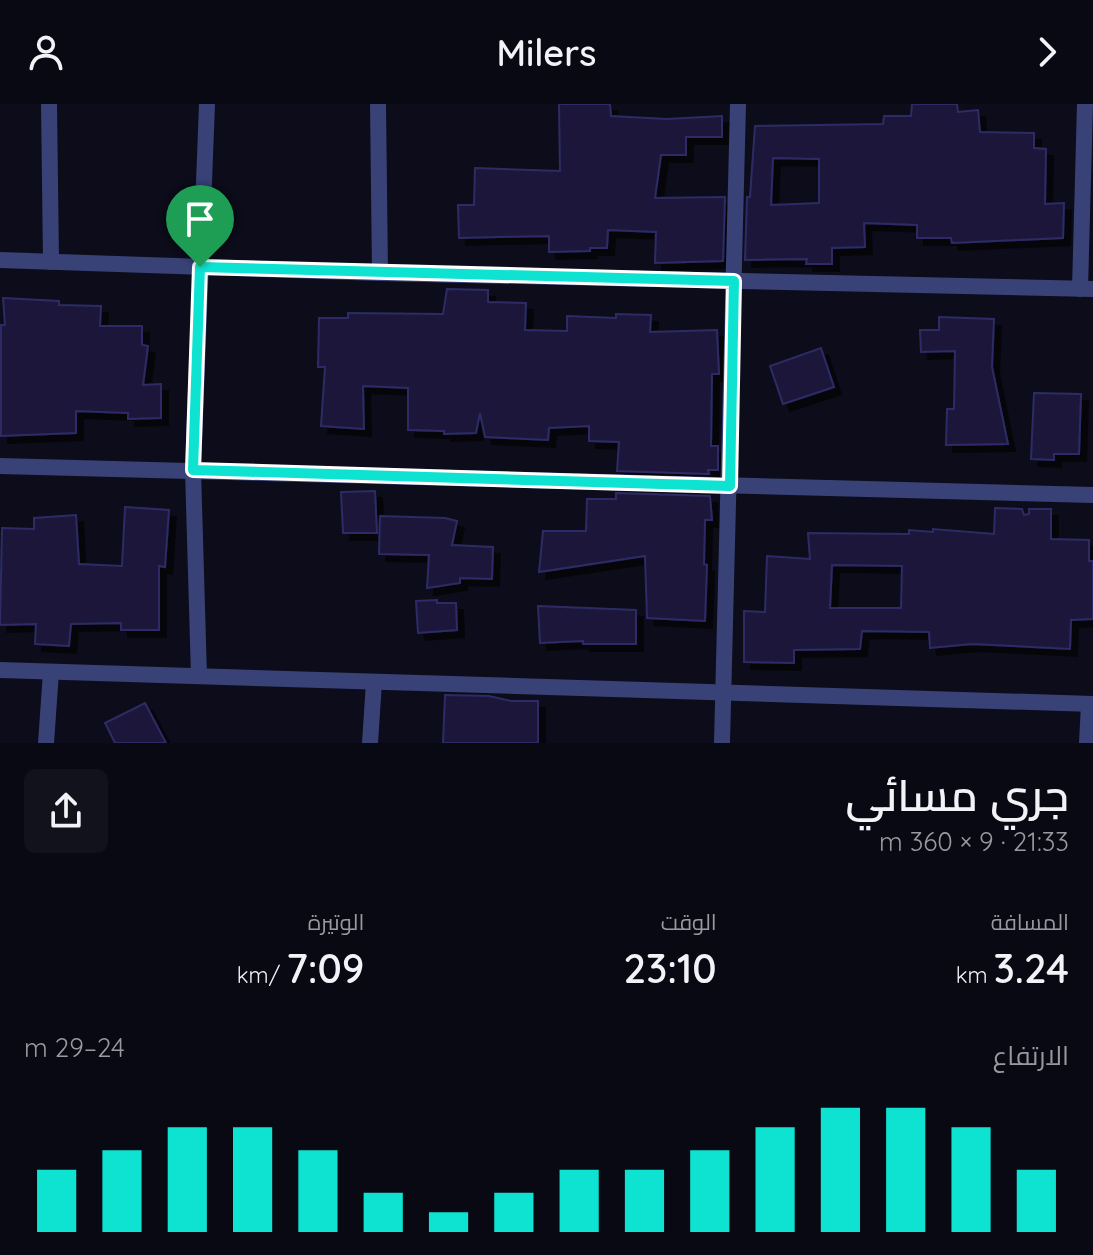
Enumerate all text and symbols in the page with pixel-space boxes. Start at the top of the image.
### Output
icon: person [24,30,68,74]
text: Milers [497,30,596,75]
icon: forward [1025,30,1069,74]
pin [166,185,234,267]
icon: arrive [178,197,222,241]
text: جري مسائي [845,767,1069,822]
button: share [24,769,108,853]
text: 21:33 · 9 × 360 m [879,825,1069,858]
text: الوتيرة [308,908,364,936]
text: الوقت [661,908,717,936]
text: المسافة [991,908,1069,936]
text: 7:09 [286,943,364,993]
text: 23:10 [623,943,717,993]
text: 3.24 [994,943,1069,993]
text: /km [237,961,286,989]
text: km [956,961,994,989]
text: 24–29 m [24,1031,125,1064]
text: الارتفاع [993,1039,1069,1072]

